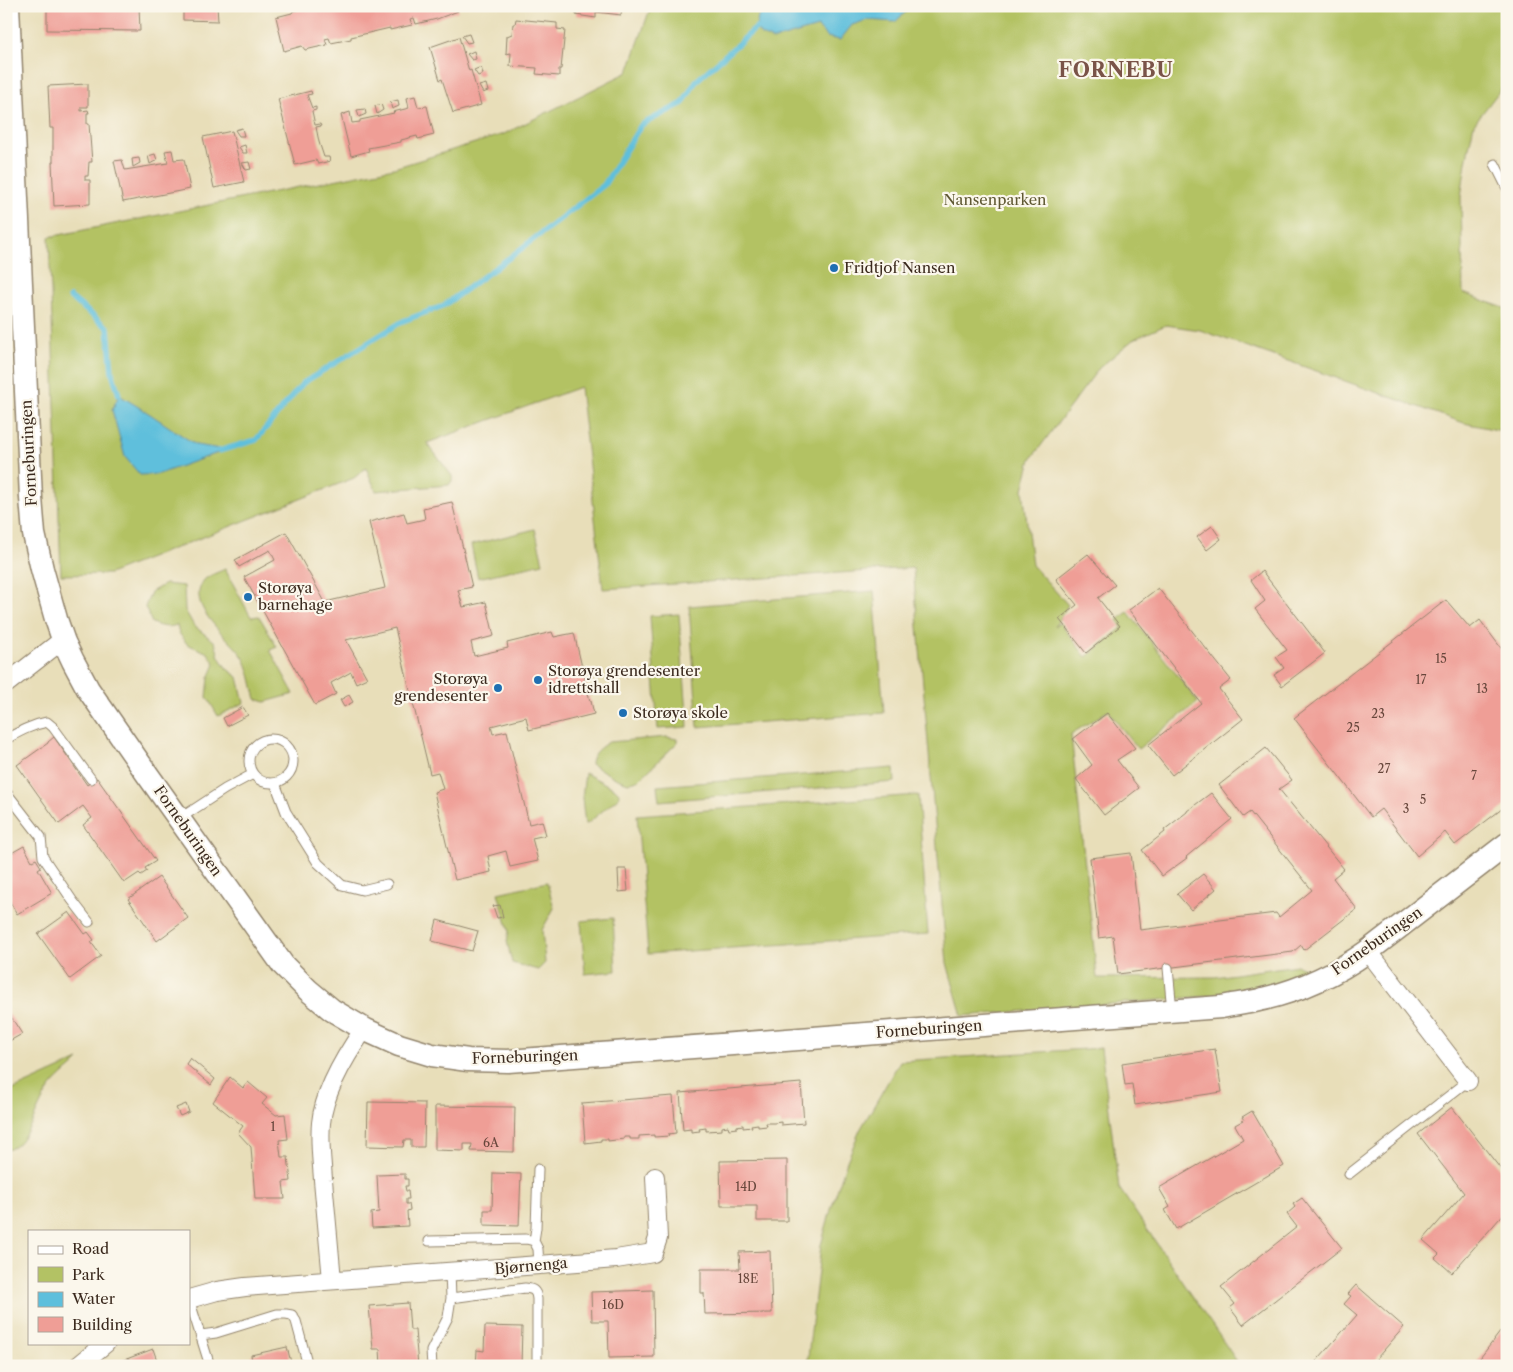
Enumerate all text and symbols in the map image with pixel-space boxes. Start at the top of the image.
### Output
district label: FORNEBU [1058,58,1174,82]
park label: Nansenparken [944,190,1047,209]
place label: Fridtjof Nansen [844,258,956,277]
marker: Fridtjof Nansen [828,262,840,274]
street label: Forneburingen [16,399,41,507]
place label: Storøya barnehage [258,578,333,614]
marker: Storøya barnehage [242,591,254,603]
house number: 15 [1435,651,1447,666]
place label: Storøya grendesenter idrettshall [548,661,701,697]
place label: Storøya grendesenter [394,669,489,705]
house number: 17 [1416,672,1427,687]
marker: Storøya grendesenter idrettshall [532,674,544,686]
house number: 13 [1476,681,1488,696]
marker: Storøya grendesenter [492,682,504,694]
place label: Storøya skole [633,703,728,722]
house number: 23 [1371,706,1385,721]
marker: Storøya skole [617,707,629,719]
house number: 25 [1346,720,1360,735]
house number: 27 [1378,761,1390,776]
house number: 7 [1471,768,1477,783]
street label: Forneburingen [150,782,227,880]
house number: 5 [1420,792,1426,807]
house number: 3 [1403,801,1409,816]
street label: Forneburingen [1328,902,1426,979]
street label: Forneburingen [875,1015,983,1042]
street label: Forneburingen [471,1045,579,1068]
house number: 1 [270,1119,276,1134]
house number: 6A [483,1135,500,1150]
house number: 14D [735,1179,757,1194]
legend [28,1230,190,1344]
text: Road [72,1239,109,1258]
street label: Bjørnenga [494,1253,568,1278]
text: Park [72,1265,106,1284]
house number: 18E [738,1271,758,1286]
text: Water [71,1289,116,1308]
house number: 16D [602,1297,624,1312]
text: Building [72,1315,132,1334]

